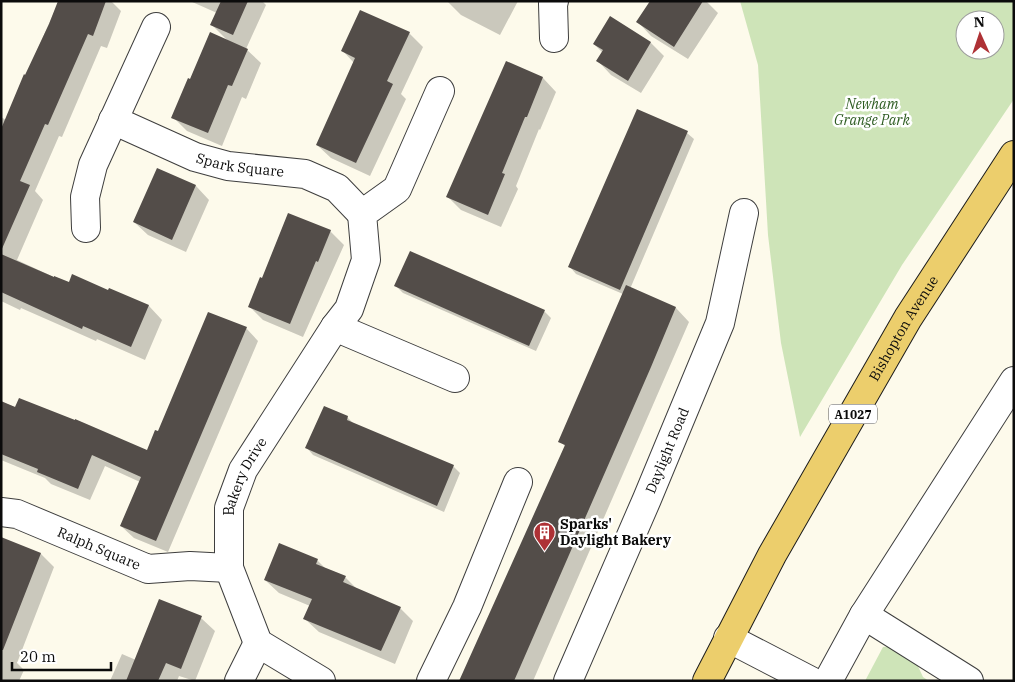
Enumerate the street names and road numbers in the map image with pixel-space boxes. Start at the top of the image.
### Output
street label: Spark Square [194,149,285,181]
street label: Bishopton Avenue [865,272,942,384]
street label: Daylight Road [641,404,693,496]
road number: A1027 [829,404,877,424]
street label: Bakery Drive [220,434,271,516]
street label: Ralph Square [55,523,143,574]

